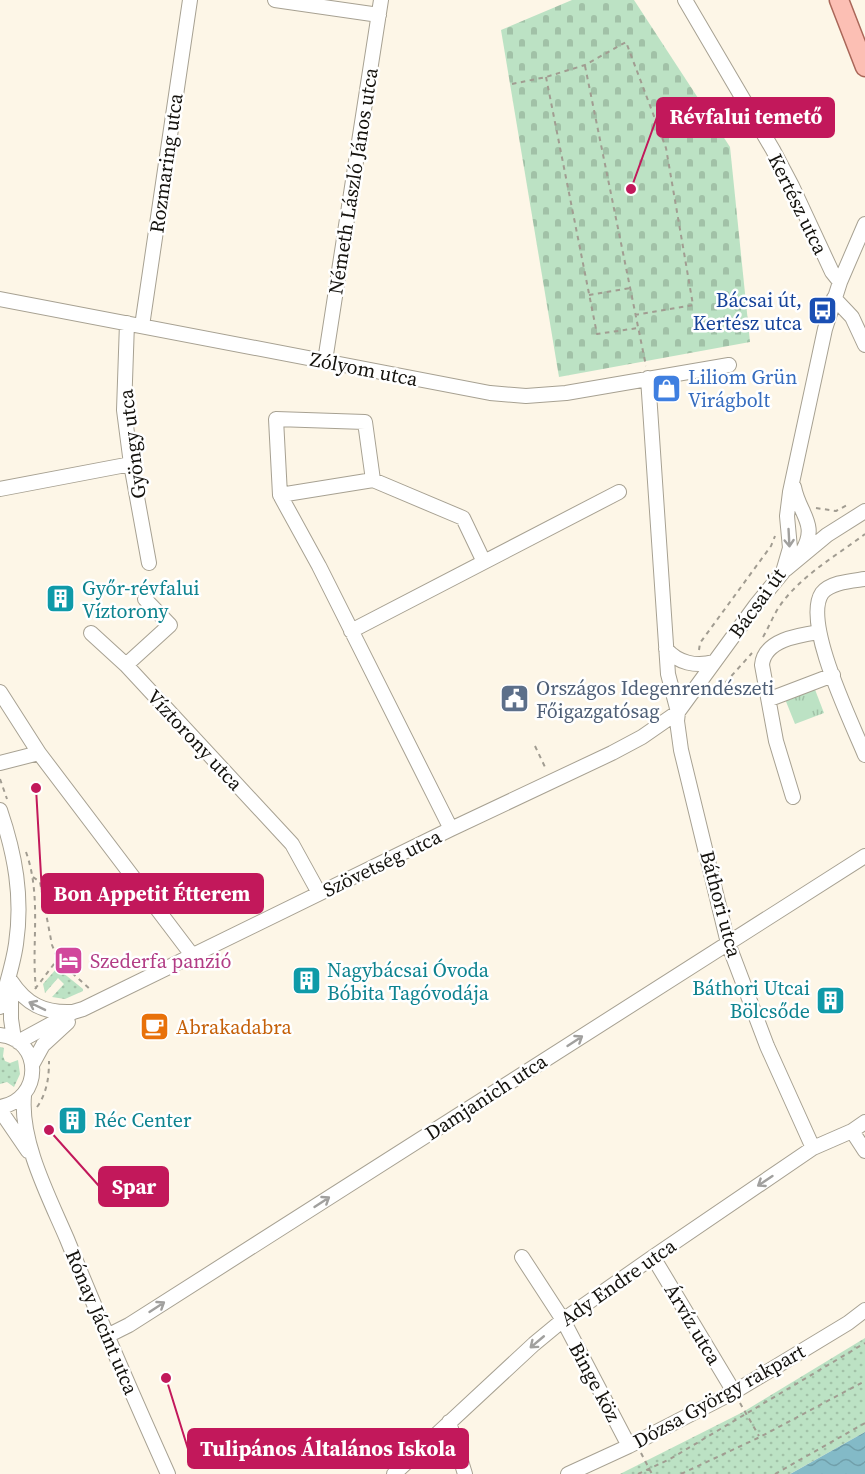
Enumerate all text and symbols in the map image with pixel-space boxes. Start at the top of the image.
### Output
street label: Németh László János utca [321,65,385,296]
street label: Rozmaring utca [142,91,190,235]
callout: Révfalui temető [657,98,834,137]
text: Révfalui temető [670,102,823,131]
street label: Kertész utca [761,149,835,260]
place label: Bácsai út, Kertész utca [693,286,803,337]
bus stop icon: Bácsai út, Kertész utca [807,295,839,327]
street label: Zólyom utca [308,345,421,393]
place label: Liliom Grün Virágbolt [688,363,797,414]
shop icon: Liliom Grün Virágbolt [651,372,683,404]
street label: Gyöngy utca [111,387,153,500]
one-way arrow [784,527,795,547]
street label: Bácsai út [722,562,792,644]
place label: Győr-révfalui Víztorony [82,574,200,625]
building icon: Győr-révfalui Víztorony [45,583,77,615]
place label: Országos Idegenrendészeti Főigazgatósag [536,674,774,725]
street label: Víztorony utca [141,683,250,797]
public building icon: Országos Idegenrendészeti Főigazgatósag [499,683,531,715]
street label: Szövetség utca [318,822,447,904]
street label: Báthori utca [693,848,749,961]
callout: Bon Appetit Étterem [42,874,263,913]
text: Bon Appetit Étterem [54,879,250,908]
hotel icon: Szederfa panzió [53,945,85,977]
place label: Szederfa panzió [90,947,231,975]
place label: Nagybácsai Óvoda Bóbita Tagóvodája [327,956,490,1007]
building icon: Nagybácsai Óvoda Bóbita Tagóvodája [290,965,322,997]
place label: Báthori Utcai Bölcsőde [692,974,810,1025]
building icon: Báthori Utcai Bölcsőde [815,984,847,1016]
one-way arrow [29,999,47,1011]
cafe icon: Abrakadabra [139,1011,171,1043]
place label: Abrakadabra [176,1013,292,1041]
one-way arrow [566,1034,583,1047]
street label: Damjanich utca [420,1047,553,1147]
building icon: Réc Center [57,1104,89,1136]
place label: Réc Center [94,1106,192,1134]
callout: Spar [99,1167,168,1206]
text: Spar [112,1172,157,1201]
one-way arrow [757,1175,774,1187]
one-way arrow [313,1196,330,1208]
street label: Ady Endre utca [554,1231,682,1332]
street label: Rónay Jácint utca [59,1245,145,1400]
street label: Árvíz utca [658,1278,729,1370]
one-way arrow [149,1301,166,1314]
one-way arrow [529,1335,545,1348]
street label: Binge köz [562,1337,628,1427]
street label: Dózsa György rakpart [628,1337,810,1455]
callout: Tulipános Általános Iskola [188,1429,468,1468]
text: Tulipános Általános Iskola [200,1434,457,1463]

